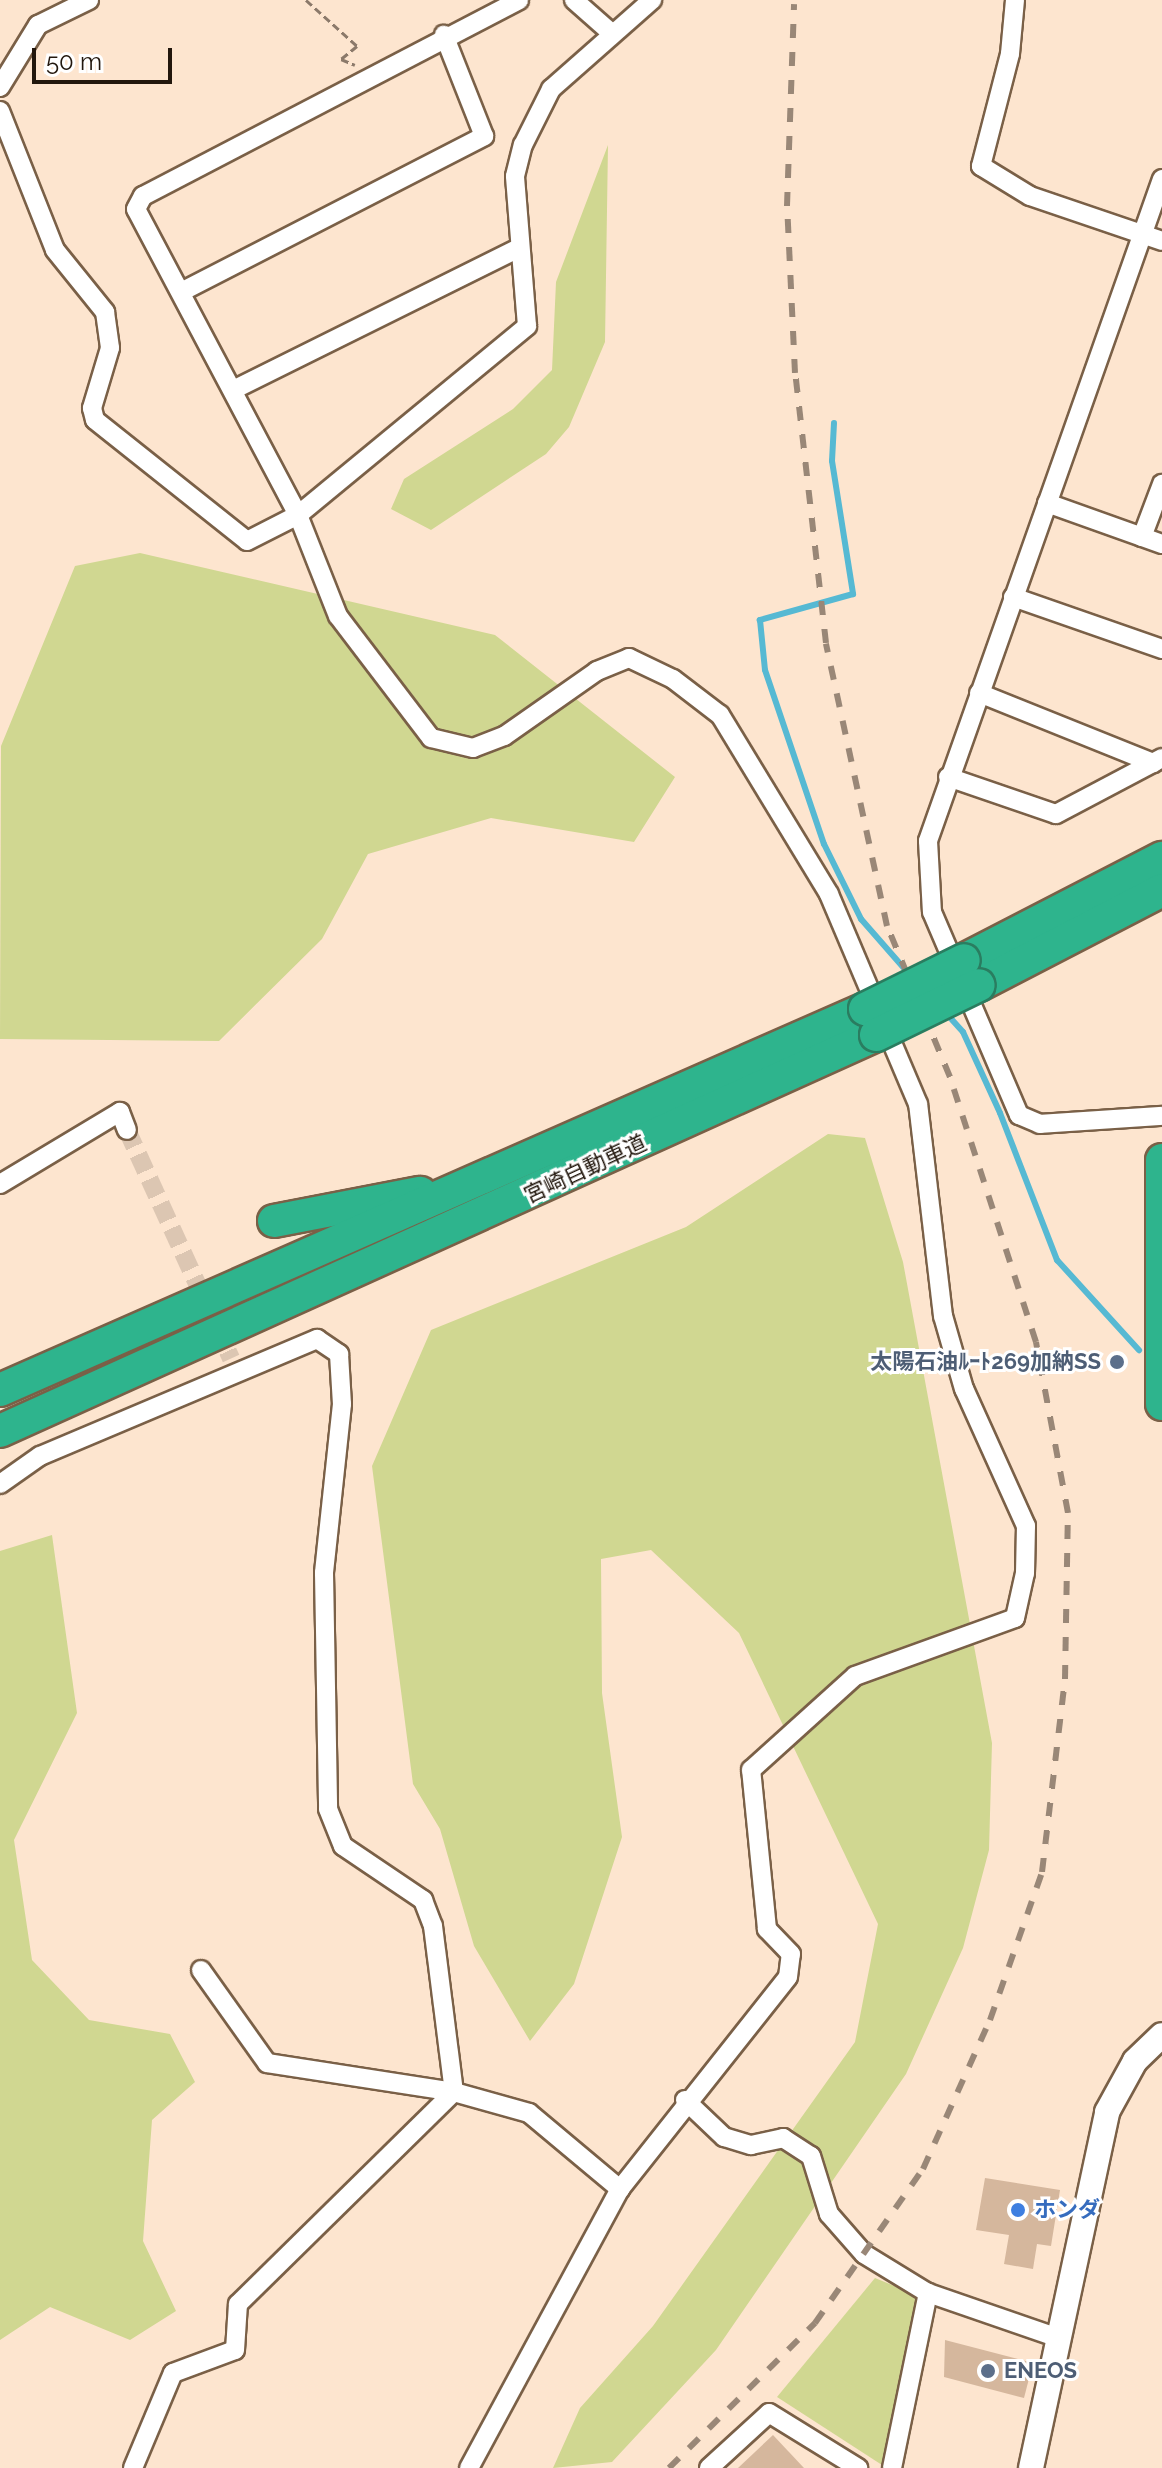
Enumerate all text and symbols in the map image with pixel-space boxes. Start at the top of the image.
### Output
scale bar [36,32,176,82]
text: 50 m [46,47,102,76]
street label: 宮崎自動車道 [520,1129,650,1209]
place label: 太陽石油ﾙｰﾄ269加納SS [870,1349,1101,1375]
marker: 太陽石油ﾙｰﾄ269加納SS [1108,1353,1126,1371]
place label: ホンダ [1034,2197,1100,2223]
marker: ホンダ [1009,2201,1027,2219]
place label: ENEOS [1004,2358,1077,2384]
marker: ENEOS [979,2362,997,2380]

